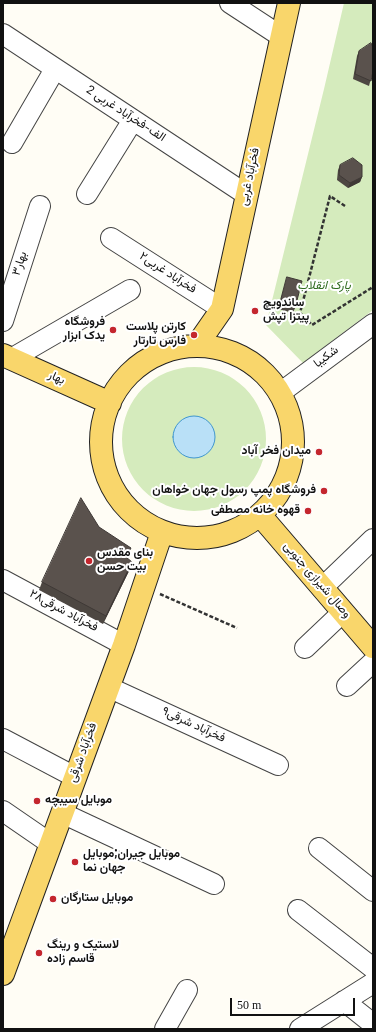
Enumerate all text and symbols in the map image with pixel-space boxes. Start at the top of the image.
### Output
street label: 2 الف-فخرآباد غربی [83,84,167,146]
street label: فخرآباد غربی [238,147,264,207]
street label: بهار۳ [10,250,32,278]
street label: ۲فخرآباد غربی [136,250,198,298]
park label: پارک انقلاب [297,280,351,294]
place label: ساندویچ پیتزا تپش [263,297,309,325]
marker: ساندویچ پیتزا تپش [250,306,260,316]
place label: فروشگاه یدک ابزار [63,316,105,344]
place label: کارتن پلاست فارس تارتار [126,321,186,349]
marker: فروشگاه یدک ابزار [108,325,118,335]
marker: کارتن پلاست فارس تارتار [189,330,199,340]
street label: شکیبا [312,344,342,372]
street label: بهار [45,369,67,389]
place label: میدان فخر آباد [242,445,311,459]
marker: میدان فخر آباد [314,447,324,457]
place label: فروشگاه پمپ رسول جهان خواهان [152,484,316,498]
marker: فروشگاه پمپ رسول جهان خواهان [319,486,329,496]
place label: قهوه خانه مصطفی [211,504,300,518]
marker: قهوه خانه مصطفی [303,506,313,516]
street label: وصال شیرازی جنوبی [279,540,353,622]
place label: بنای مقدس بیت حسن [97,547,153,575]
marker: بنای مقدس بیت حسن [84,556,94,566]
street label: فخرآباد شرقی۲۸ [26,588,100,636]
street label: فخرآباد شرقی۹ [159,705,227,747]
street label: فخرآباد شرقی [67,721,101,785]
place label: موبایل سیبچه [45,794,112,808]
marker: موبایل سیبچه [32,796,42,806]
place label: موبایل جیران;موبایل جهان نما [83,848,180,876]
marker: موبایل جیران;موبایل جهان نما [70,857,80,867]
place label: موبایل ستارگان [61,892,133,906]
marker: موبایل ستارگان [48,894,58,904]
place label: لاستیک و رینگ قاسم زاده [47,939,119,967]
marker: لاستیک و رینگ قاسم زاده [34,948,44,958]
scale bar [232,990,357,1016]
text: 50 m [237,998,261,1012]

